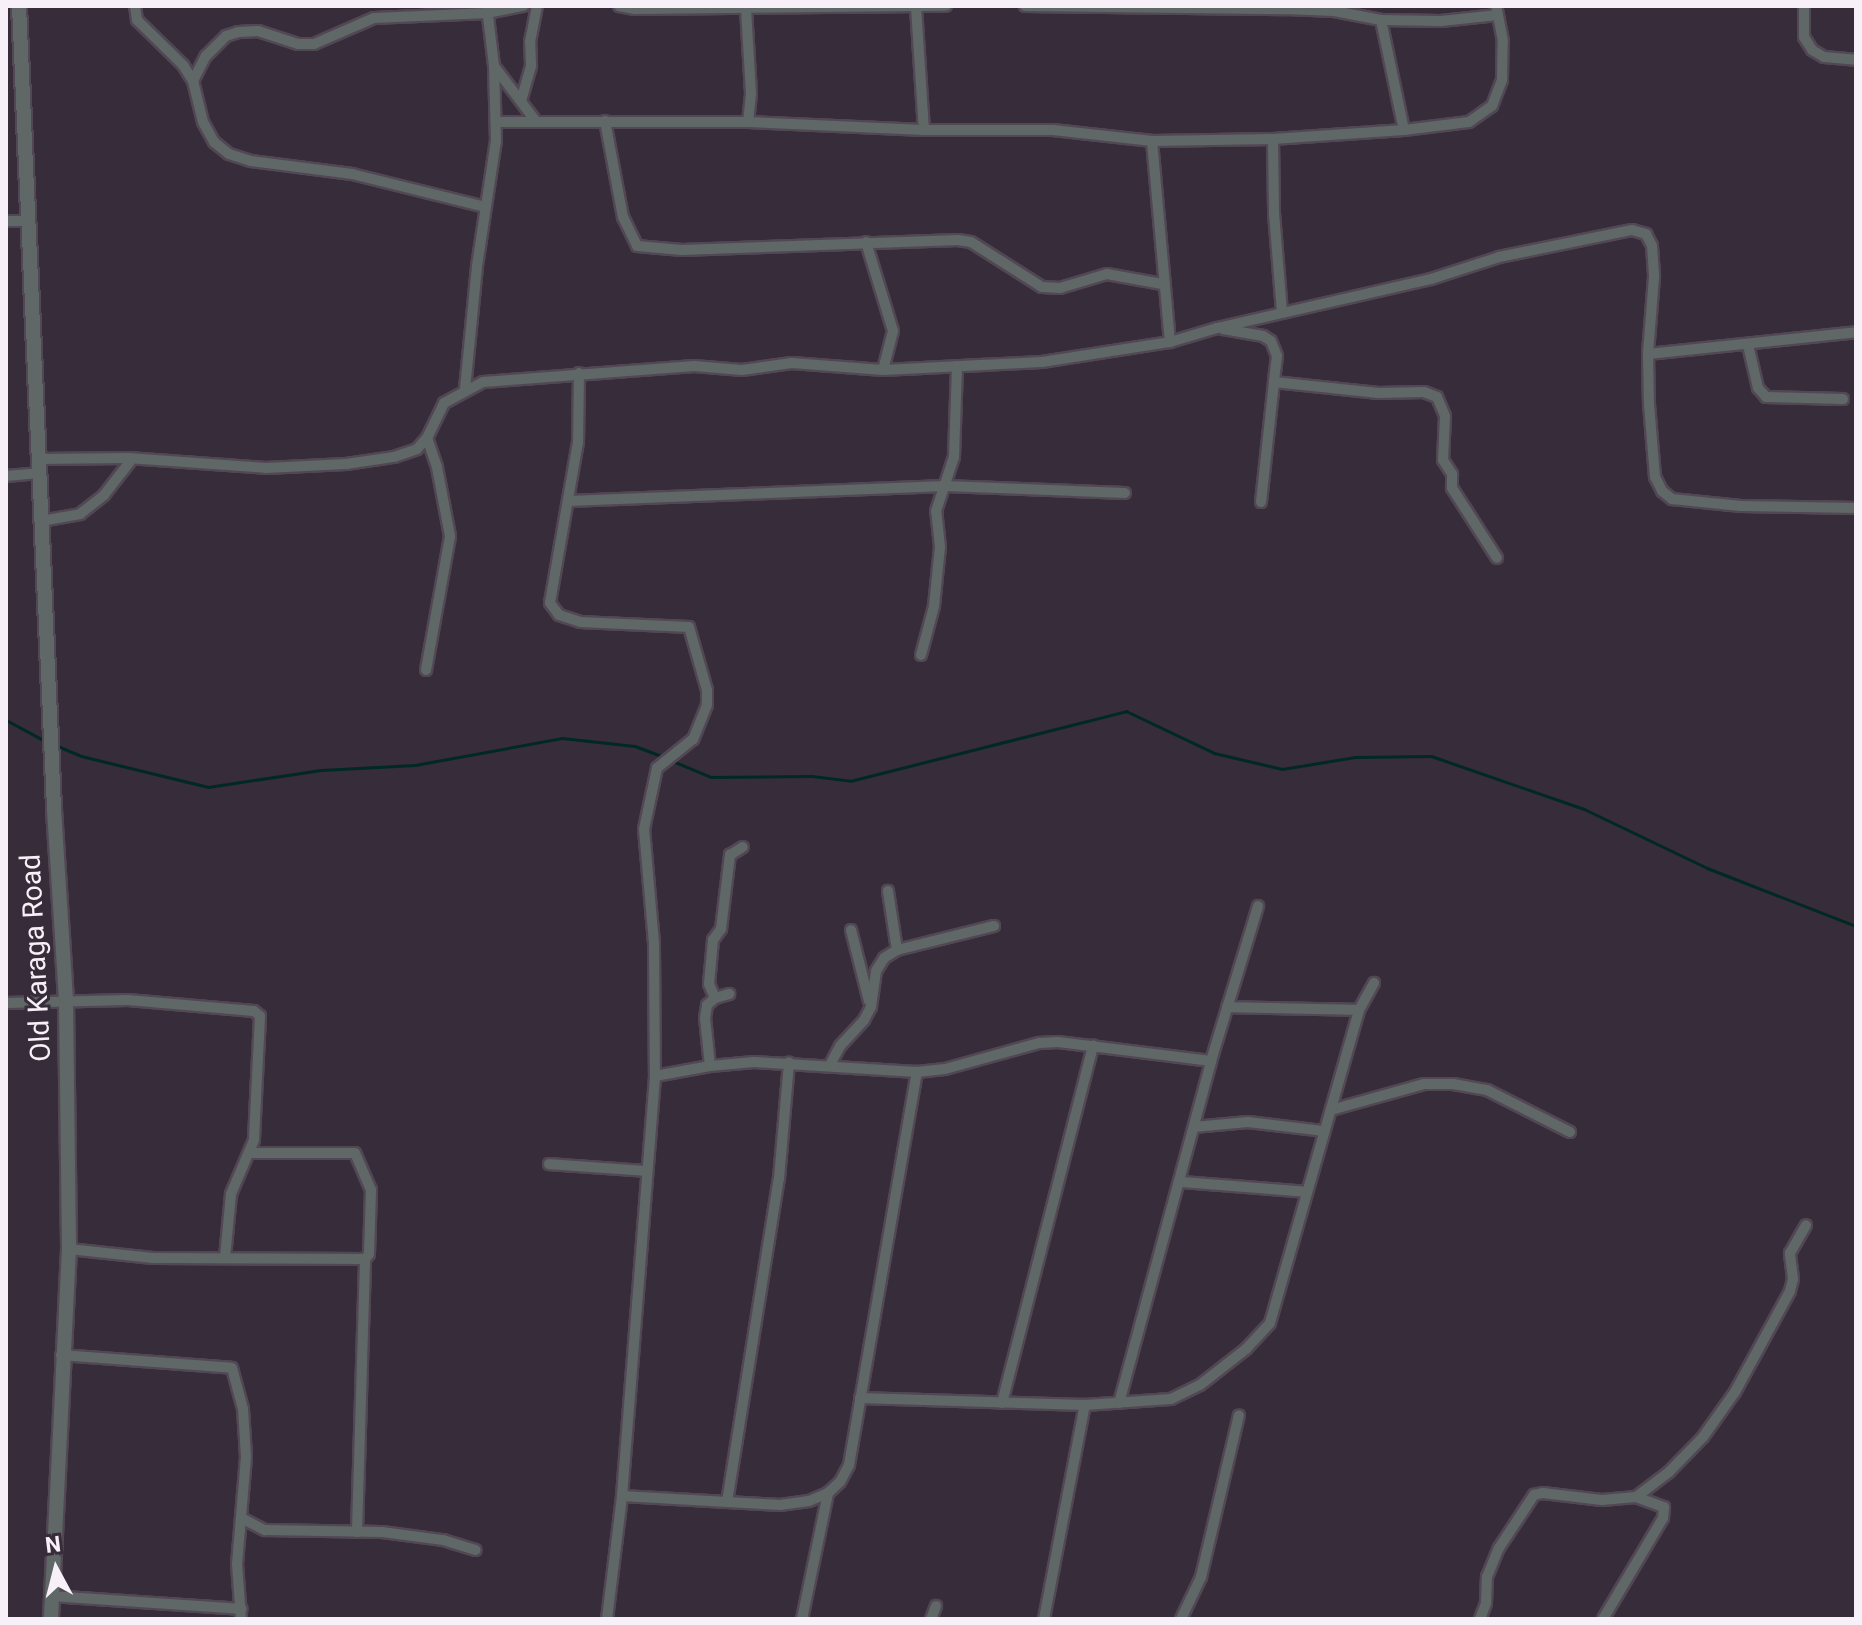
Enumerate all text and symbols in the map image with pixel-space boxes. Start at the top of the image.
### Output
street label: Old Karaga Road [14,853,58,1063]
north arrow [16,1529,96,1609]
text: N [44,1531,62,1558]

